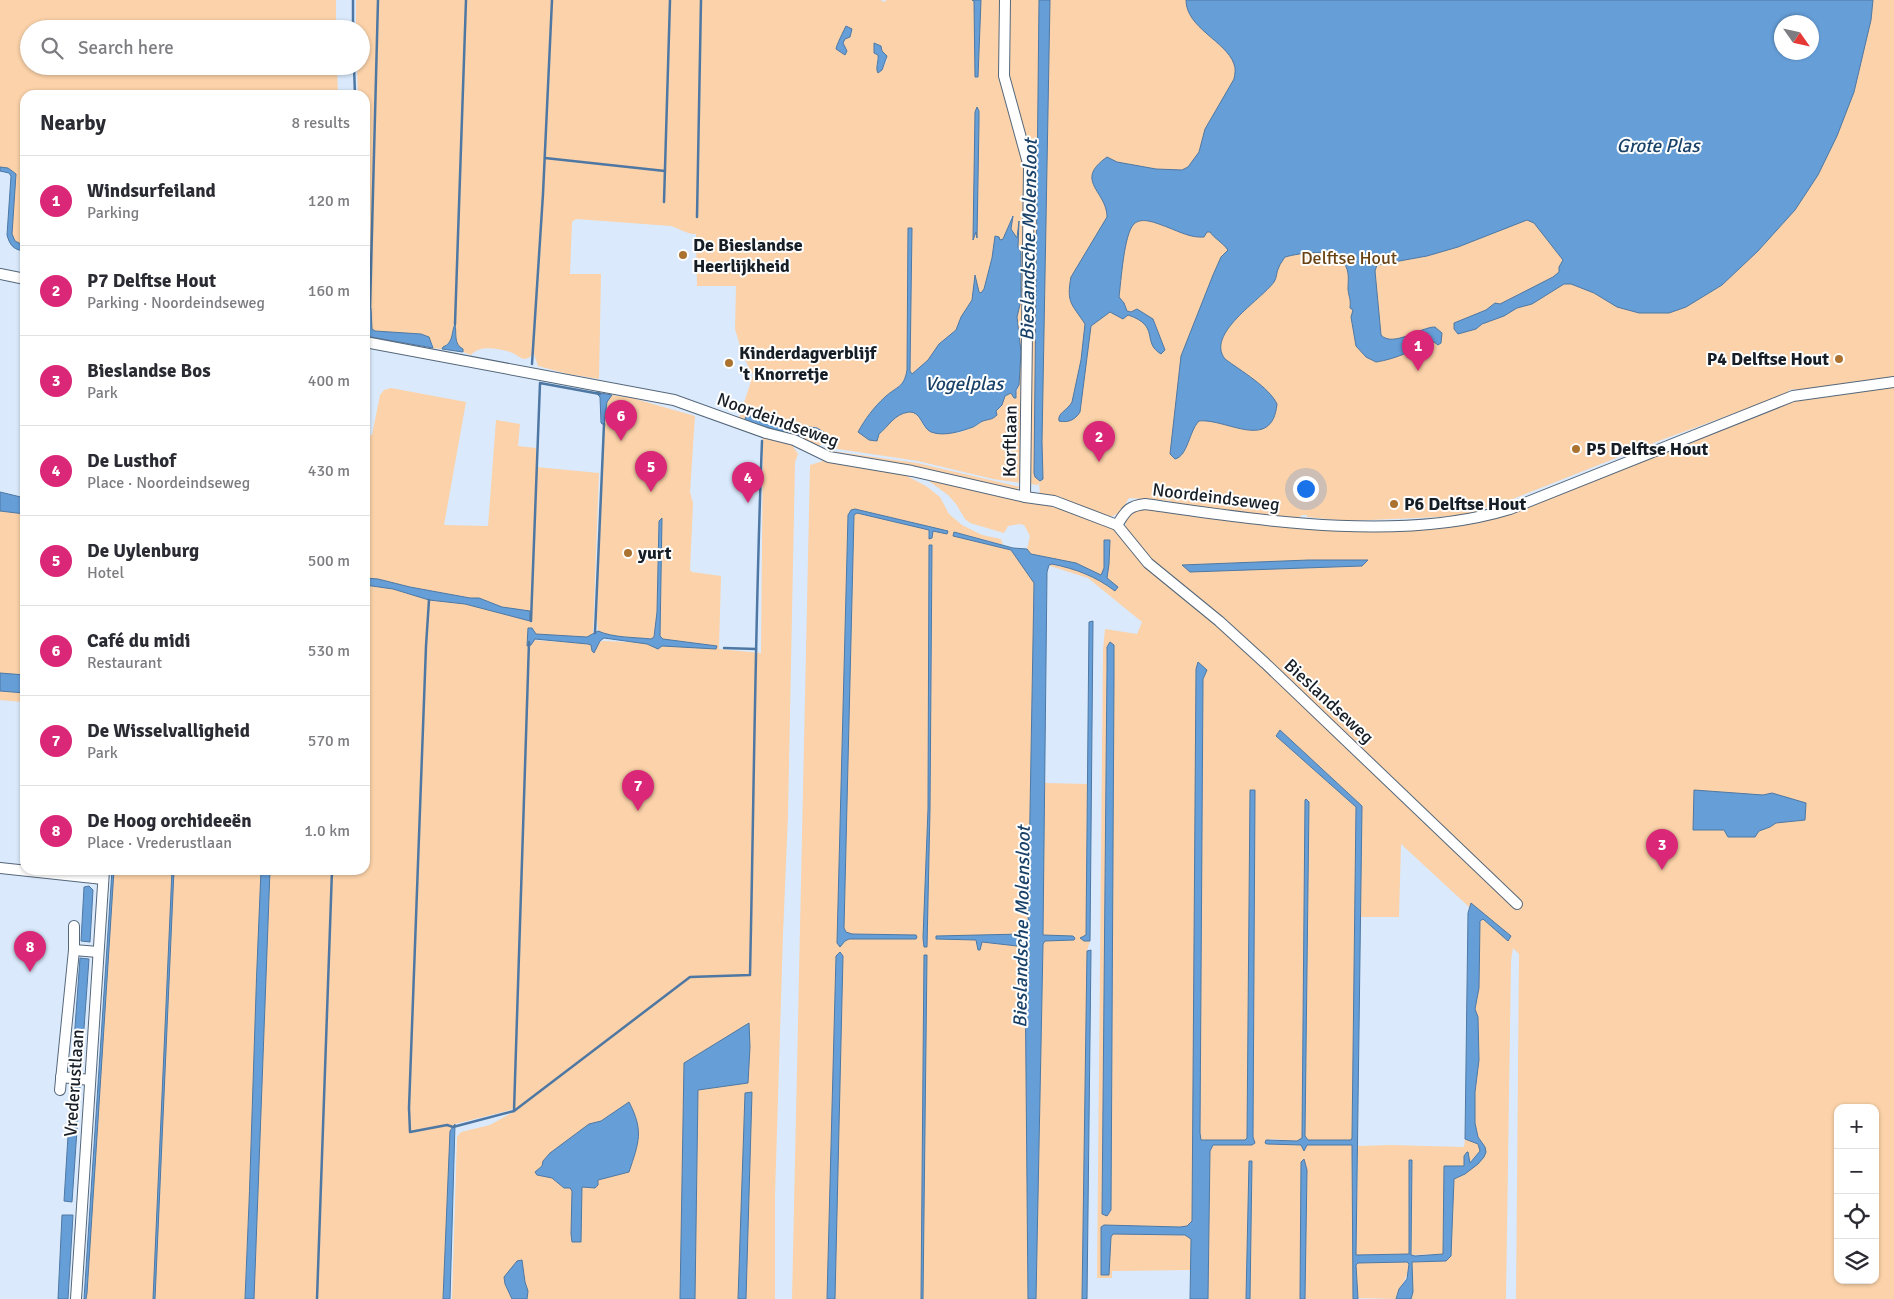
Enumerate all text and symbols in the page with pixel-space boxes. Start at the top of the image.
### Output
north arrow [1774,15,1819,60]
search box [20,20,370,75]
icon: search [38,34,66,62]
text: Search here [78,36,174,60]
text: Nearby [40,110,106,136]
text: 8 results [291,113,350,133]
water label: Grote Plas [1616,134,1701,158]
water label: Bieslandsche Molensloot [1015,137,1043,341]
text: Windsurfeiland [87,179,216,203]
text: 1 [52,191,60,211]
text: 120 m [308,191,350,211]
text: Parking [87,203,139,223]
place label: De Bieslandse Heerlijkheid [693,234,803,277]
park label: Delftse Hout [1301,247,1397,269]
marker: De Bieslandse Heerlijkheid [677,249,689,261]
text: P7 Delftse Hout [87,269,216,293]
text: 2 [52,281,60,301]
text: 160 m [308,281,350,301]
text: Parking · Noordeindseweg [87,293,265,313]
pin: 1 [1402,330,1434,371]
place label: Kinderdagverblijf 't Knorretje [739,342,878,385]
place label: P4 Delftse Hout [1707,348,1829,370]
marker: P4 Delftse Hout [1833,353,1845,365]
marker: Kinderdagverblijf 't Knorretje [723,357,735,369]
text: Bieslandse Bos [87,359,211,383]
text: 3 [52,371,60,391]
text: 400 m [308,371,350,391]
water label: Vogelplas [925,372,1005,396]
text: Park [87,383,118,403]
street label: Noordeindseweg [714,388,842,452]
pin: 6 [605,400,637,441]
street label: Korftlaan [998,405,1022,477]
pin: 2 [1083,421,1115,462]
place label: P5 Delftse Hout [1586,438,1708,460]
marker: P5 Delftse Hout [1570,443,1582,455]
text: De Lusthof [87,449,176,473]
pin: 5 [635,451,667,492]
text: 4 [52,461,60,481]
text: 430 m [308,461,350,481]
pin: 4 [732,462,764,503]
text: Place · Noordeindseweg [87,473,250,493]
your location [1293,476,1319,502]
street label: Noordeindseweg [1151,478,1281,516]
place label: P6 Delftse Hout [1404,493,1526,515]
marker: P6 Delftse Hout [1388,498,1400,510]
text: De Uylenburg [87,539,199,563]
place label: yurt [637,542,672,564]
marker: yurt [622,547,634,559]
text: 5 [52,551,60,571]
text: 500 m [308,551,350,571]
text: Hotel [87,563,124,583]
text: Café du midi [87,629,190,653]
text: 6 [52,641,60,661]
text: 530 m [308,641,350,661]
text: Restaurant [87,653,162,673]
street label: Bieslandseweg [1280,654,1378,748]
text: De Wisselvalligheid [87,719,250,743]
text: 7 [52,731,60,751]
text: 570 m [308,731,350,751]
text: Park [87,743,118,763]
pin: 7 [622,770,654,811]
text: De Hoog orchideeën [87,809,252,833]
text: 8 [52,821,60,841]
text: 1.0 km [304,821,350,841]
water label: Bieslandsche Molensloot [1008,824,1036,1028]
pin: 3 [1646,829,1678,870]
text: Place · Vrederustlaan [87,833,232,853]
pin: 8 [14,931,46,972]
street label: Vrederustlaan [59,1028,89,1138]
map controls [1834,1104,1879,1284]
button: + [1834,1104,1879,1149]
button: − [1834,1149,1879,1194]
button: locate [1834,1194,1879,1239]
button: layers [1834,1239,1879,1284]

